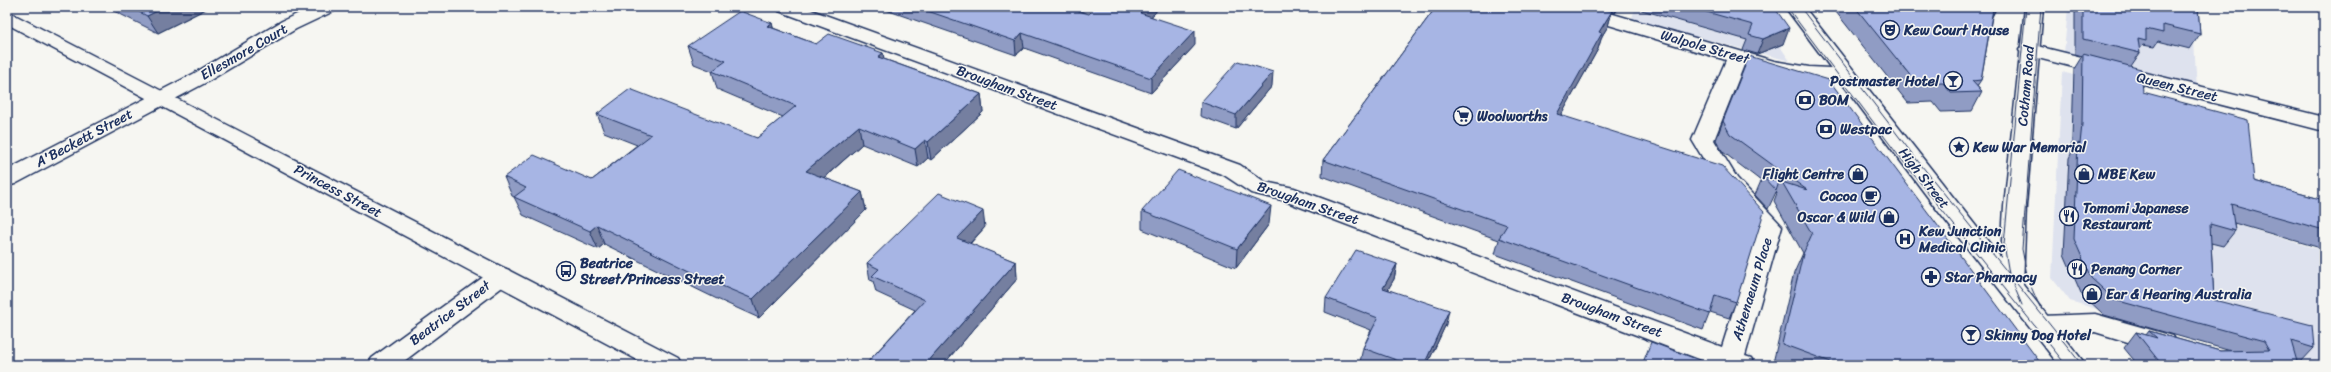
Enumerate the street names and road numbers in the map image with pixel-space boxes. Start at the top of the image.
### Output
street label: Ellesmore Court [195,17,293,87]
street label: Walpole Street [1658,22,1754,72]
street label: Cotham Road [2010,43,2042,127]
street label: Brougham Street [953,58,1061,118]
street label: Queen Street [2134,65,2220,109]
street label: A'Beckett Street [30,102,137,175]
street label: High Street [1892,142,1956,214]
street label: Princess Street [289,157,387,225]
street label: Brougham Street [1254,174,1362,232]
street label: Athenaeum Place [1724,234,1780,344]
street label: Beatrice Street [404,273,497,352]
street label: Brougham Street [1558,285,1666,345]

